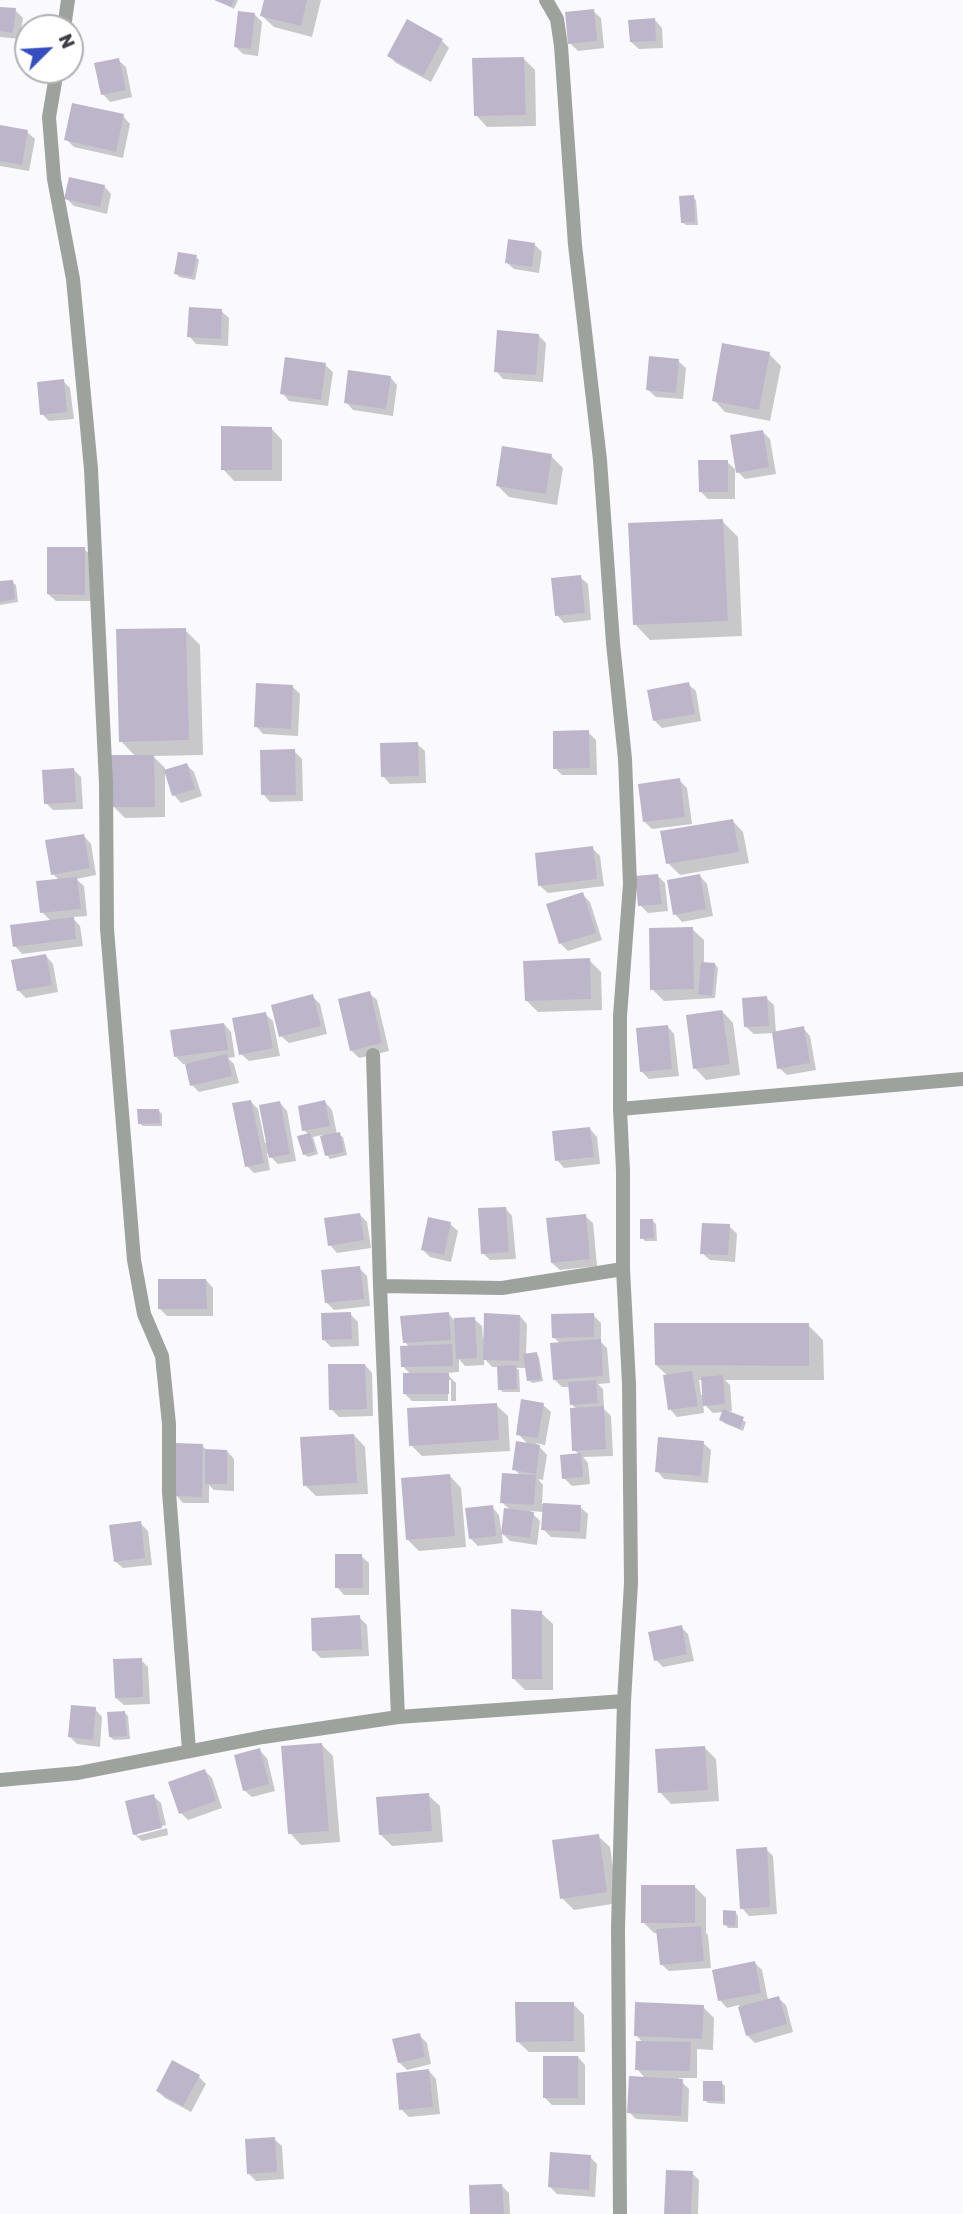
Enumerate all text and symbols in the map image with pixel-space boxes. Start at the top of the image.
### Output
north arrow [14,14,84,84]
text: N [54,30,80,52]

